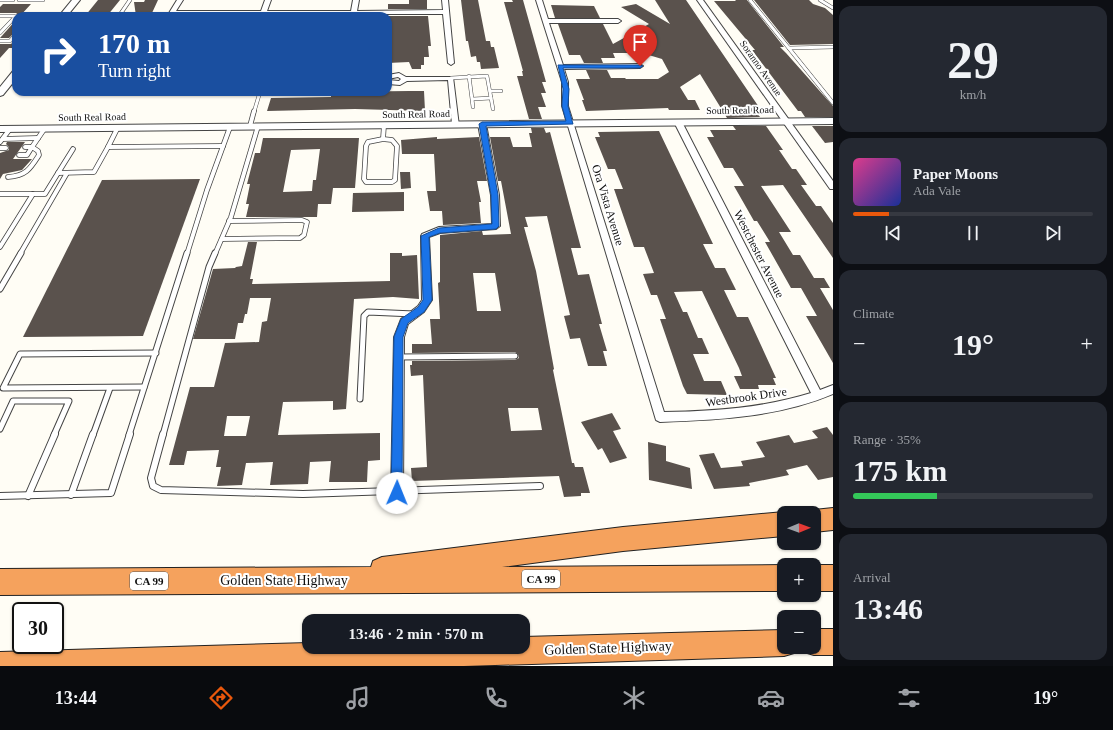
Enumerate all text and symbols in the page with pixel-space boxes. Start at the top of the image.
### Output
pin [623,25,657,66]
icon: right [32,28,84,80]
text: 170 m [98,28,170,59]
icon: arrive [629,31,651,53]
text: 29 [947,32,999,89]
street label: Soranno Avenue [738,38,785,98]
text: Turn right [98,61,171,81]
text: km/h [960,87,986,102]
street label: South Real Road [706,104,774,116]
street label: South Real Road [382,108,450,120]
street label: South Real Road [58,111,126,123]
street label: Ora Vista Avenue [589,163,627,247]
text: Paper Moons [913,166,998,182]
text: Ada Vale [913,183,961,198]
street label: Westchester Avenue [731,208,787,300]
icon: previous [882,222,904,244]
icon: pause [962,222,984,244]
icon: next [1042,222,1064,244]
text: Climate [853,306,894,321]
text: 19° [952,328,994,361]
text: − [853,331,865,356]
text: + [1081,331,1093,356]
street label: Westbrook Drive [704,384,788,410]
text: Range · 35% [853,432,921,447]
text: 175 km [853,454,947,487]
position arrow [376,472,418,514]
north arrow [777,506,821,550]
map controls [777,506,821,654]
button: + [777,558,821,602]
road number: CA 99 [522,570,560,588]
text: Arrival [853,570,891,585]
road number: CA 99 [130,572,168,590]
street label: Golden State Highway [220,573,348,588]
text: 13:46 [853,592,923,625]
speed limit sign: 30 [12,602,64,654]
button: − [777,610,821,654]
text: 13:46 · 2 min · 570 m [349,626,484,642]
street label: Golden State Highway [544,638,672,658]
icon: directions [207,684,235,712]
icon: music [344,684,372,712]
icon: phone [482,684,510,712]
icon: climate [620,684,648,712]
icon: car [757,684,785,712]
icon: filters [895,684,923,712]
text: 13:44 [55,688,97,708]
text: 19° [1033,688,1058,708]

